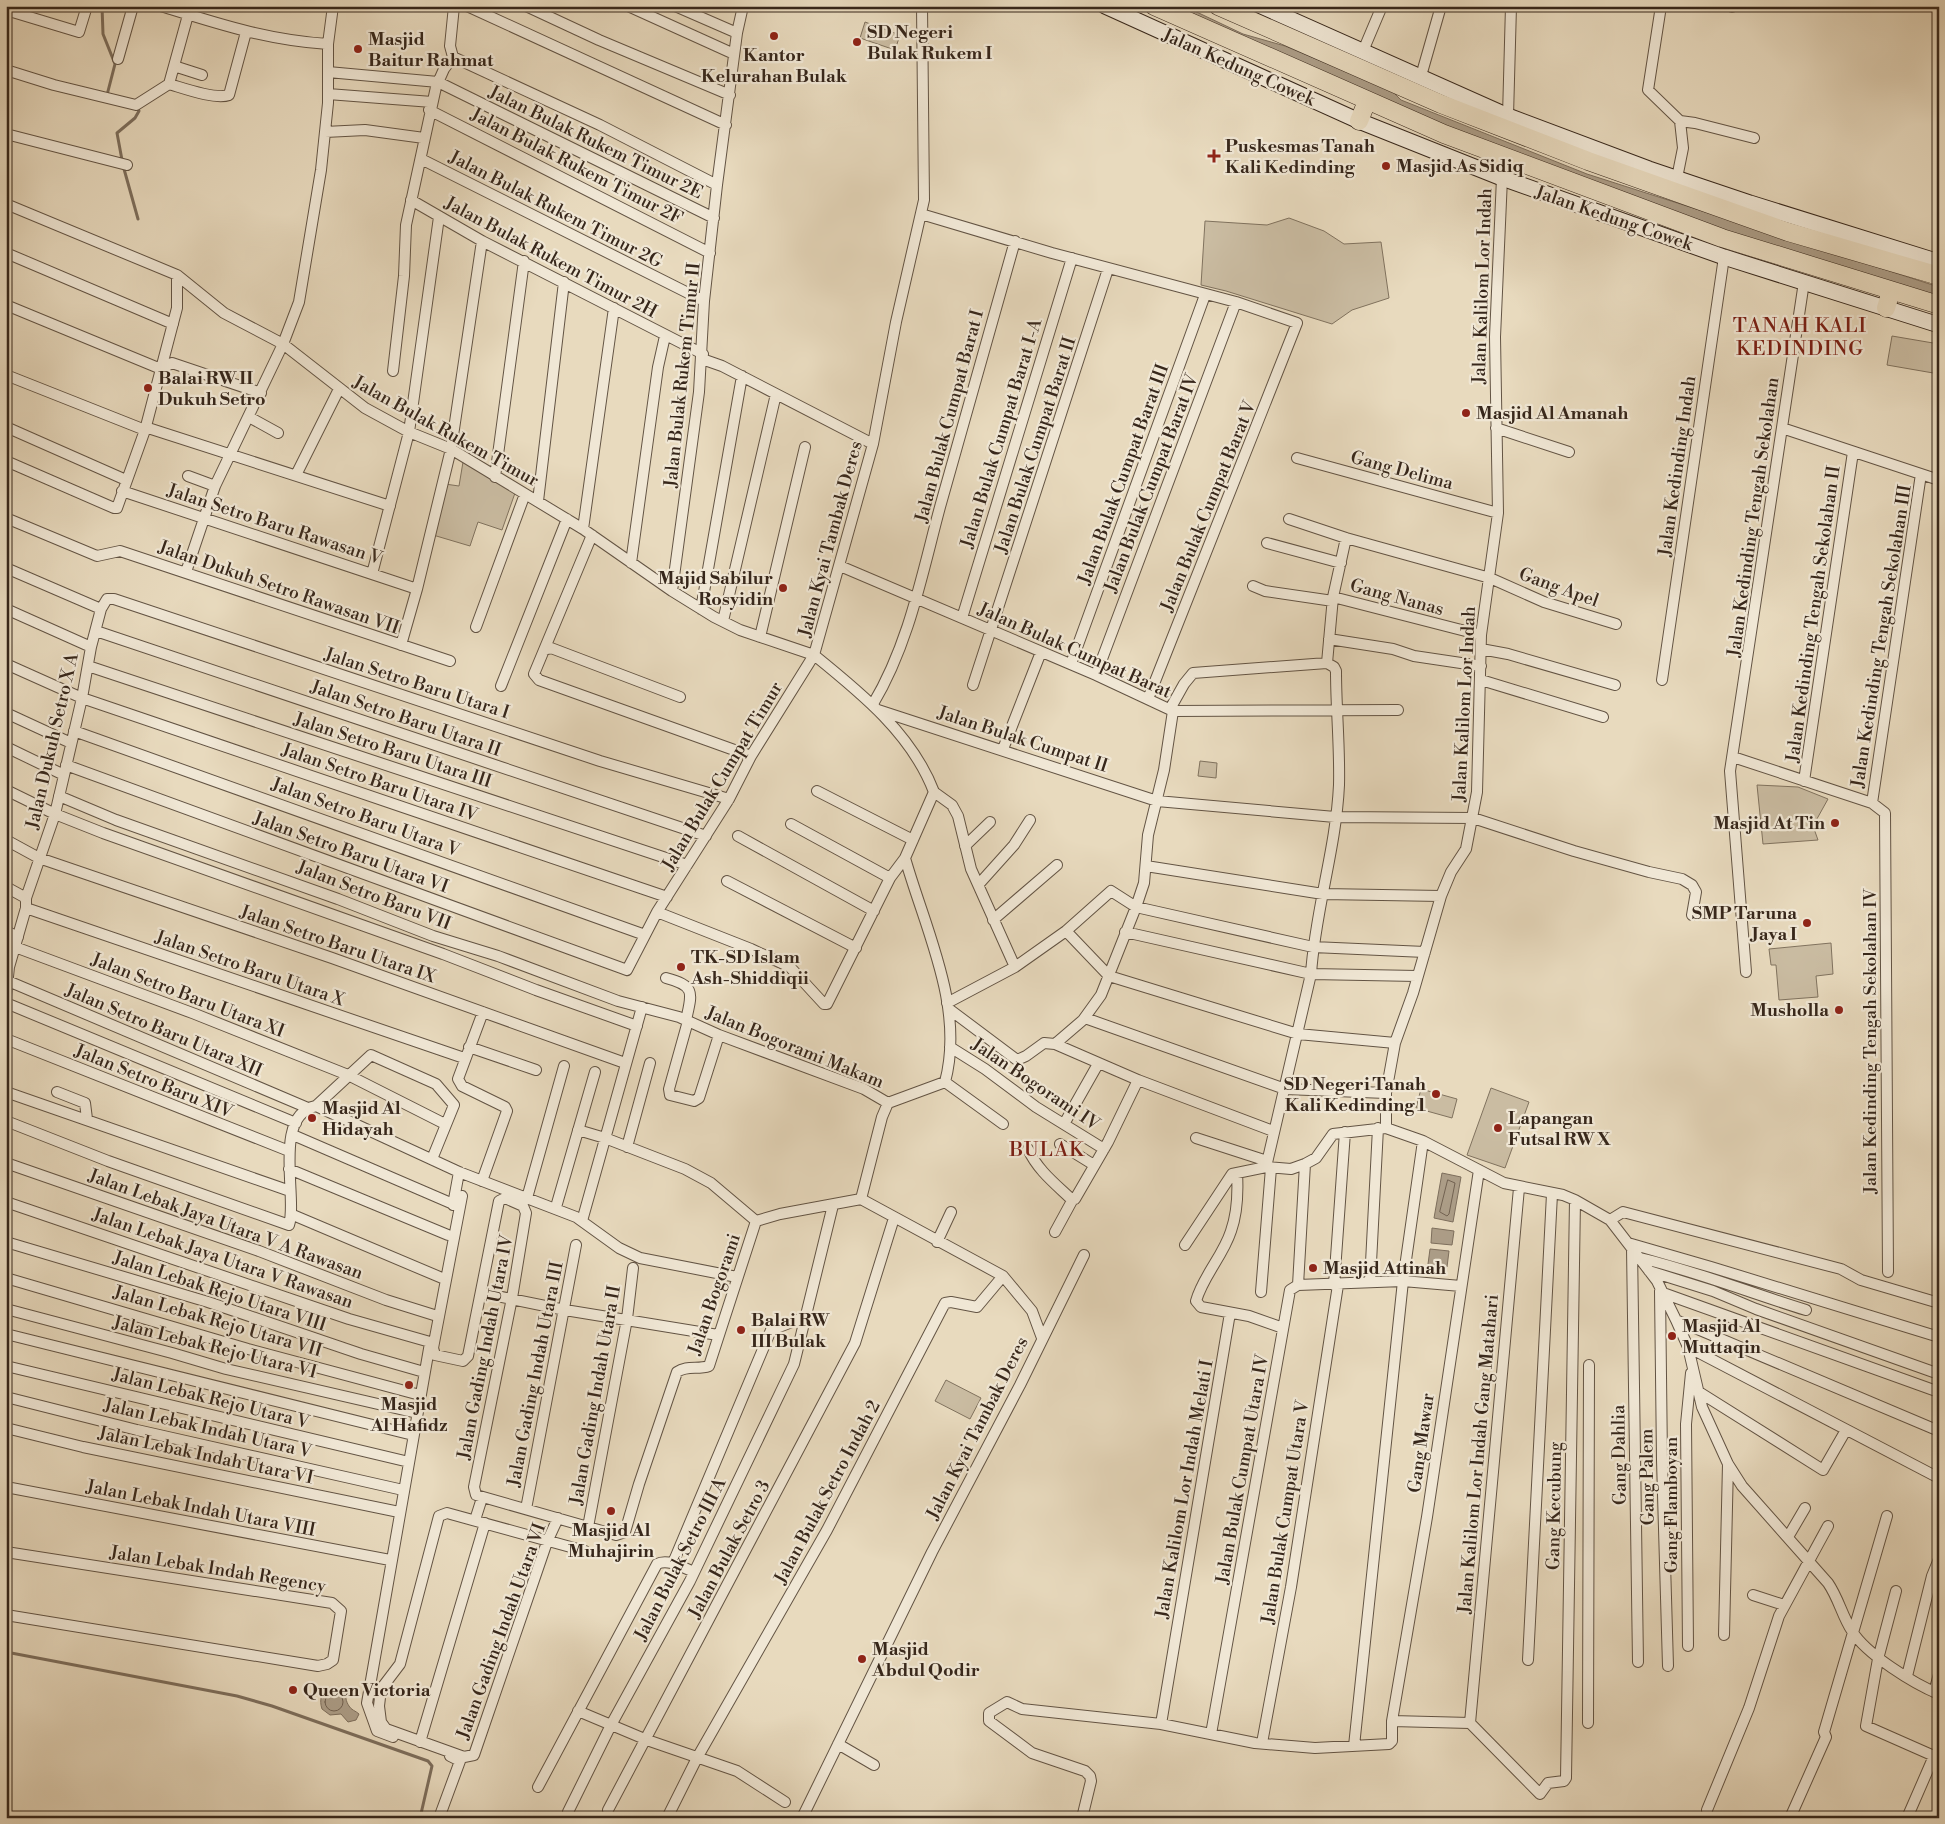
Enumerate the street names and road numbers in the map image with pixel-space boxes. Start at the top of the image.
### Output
street label: Jalan Kedung Cowek [1158,23,1320,112]
street label: Jalan Bulak Rukem Timur 2E [484,80,707,204]
street label: Jalan Bulak Rukem Timur 2F [466,102,687,230]
street label: Jalan Bulak Rukem Timur 2G [444,145,667,274]
street label: Jalan Kedung Cowek [1531,180,1697,257]
street label: Jalan Kalilom Lor Indah [1468,187,1497,385]
street label: Jalan Bulak Rukem Timur 2H [440,191,661,324]
street label: Jalan Bulak Rukem Timur II [659,261,706,490]
street label: Jalan Bulak Cumpat Barat I [910,307,989,526]
street label: Jalan Bulak Cumpat Barat I-A [955,315,1048,552]
street label: Jalan Bulak Cumpat Barat II [989,334,1081,557]
street label: Jalan Bulak Cumpat Barat III [1072,361,1174,589]
street label: Jalan Bulak Rukem Timur [348,370,543,492]
street label: Jalan Bulak Cumpat Barat IV [1099,370,1204,597]
street label: Jalan Kedinding Indah [1653,374,1702,559]
street label: Jalan Kedinding Tengah Sekolahan [1722,376,1785,659]
street label: Jalan Bulak Cumpat Barat V [1155,397,1261,616]
street label: Jalan Kyai Tambak Deres [793,438,868,641]
street label: Gang Delima [1348,446,1457,495]
street label: Jalan Kedinding Tengah Sekolahan II [1781,464,1846,765]
street label: Jalan Setro Baru Rawasan V [164,479,385,570]
street label: Jalan Kedinding Tengah Sekolahan III [1846,483,1917,790]
street label: Jalan Dukuh Setro Rawasan VII [154,535,402,640]
street label: Gang Apel [1516,562,1603,613]
street label: Gang Nanas [1347,574,1446,621]
street label: Jalan Bulak Cumpat Barat [974,597,1175,704]
street label: Jalan Kalilom Lor Indah [1448,605,1481,803]
street label: Jalan Setro Baru Utara I [321,642,512,724]
street label: Jalan Dukuh Setro X A [21,650,84,832]
street label: Jalan Setro Baru Utara II [307,675,504,762]
street label: Jalan Bulak Cumpat Timur [656,677,788,876]
street label: Jalan Bulak Cumpat II [934,701,1111,778]
street label: Jalan Setro Baru Utara III [290,707,495,793]
street label: Jalan Setro Baru Utara IV [278,738,481,827]
street label: Jalan Setro Baru Utara V [267,772,463,862]
street label: Jalan Setro Baru Utara VI [249,806,452,899]
street label: Jalan Setro Baru VII [293,855,454,936]
street label: Jalan Kedinding Tengah Sekolahan IV [1859,888,1882,1195]
street label: Jalan Setro Baru Utara IX [236,900,439,989]
street label: Jalan Setro Baru Utara X [151,925,348,1012]
street label: Jalan Setro Baru Utara XI [87,948,288,1043]
street label: Jalan Setro Baru Utara XII [61,978,266,1083]
street label: Jalan Bogorami Makam [702,1001,887,1094]
street label: Jalan Bogorami IV [966,1032,1104,1136]
street label: Jalan Setro Baru XIV [70,1039,236,1124]
street label: Jalan Lebak Jaya Utara V A Rawasan [85,1164,366,1285]
street label: Jalan Lebak Jaya Utara V Rawasan [89,1203,356,1314]
street label: Jalan Bogorami [683,1231,746,1359]
street label: Jalan Gading Indah Utara IV [452,1233,519,1462]
street label: Jalan Lebak Rejo Utara VIII [111,1246,329,1336]
street label: Jalan Gading Indah Utara III [502,1259,569,1490]
street label: Jalan Gading Indah Utara II [565,1284,626,1507]
street label: Jalan Kalilom Lor Indah Gang Matahari [1453,1293,1504,1616]
street label: Jalan Lebak Rejo Utara VII [110,1311,319,1384]
street label: Jalan Lebak Rejo Utara VI [111,1311,319,1383]
street label: Jalan Kyai Tambak Deres [921,1333,1034,1524]
street label: Jalan Bulak Cumpat Utara IV [1211,1352,1274,1587]
street label: Jalan Kalilom Lor Indah Melati I [1150,1358,1219,1621]
street label: Jalan Lebak Rejo Utara V [109,1363,312,1434]
street label: Gang Mawar [1403,1392,1440,1494]
street label: Jalan Lebak Indah Utara V [101,1393,314,1464]
street label: Jalan Bulak Setro Indah 2 [769,1396,886,1589]
street label: Jalan Bulak Cumpat Utara V [1256,1398,1315,1627]
street label: Gang Dahlia [1607,1404,1632,1505]
street label: Jalan Lebak Indah Utara VI [95,1421,316,1490]
street label: Gang Palem [1635,1428,1660,1526]
street label: Gang Flamboyan [1660,1436,1683,1573]
street label: Gang Kecubung [1542,1441,1567,1570]
street label: Jalan Bulak Setro III A [629,1473,732,1645]
street label: Jalan Lebak Indah Utara VIII [83,1475,318,1542]
street label: Jalan Bulak Setro 3 [683,1476,776,1623]
street label: Jalan Gading Indah Utara VI [451,1520,551,1743]
street label: Jalan Lebak Indah Regency [107,1541,328,1598]

